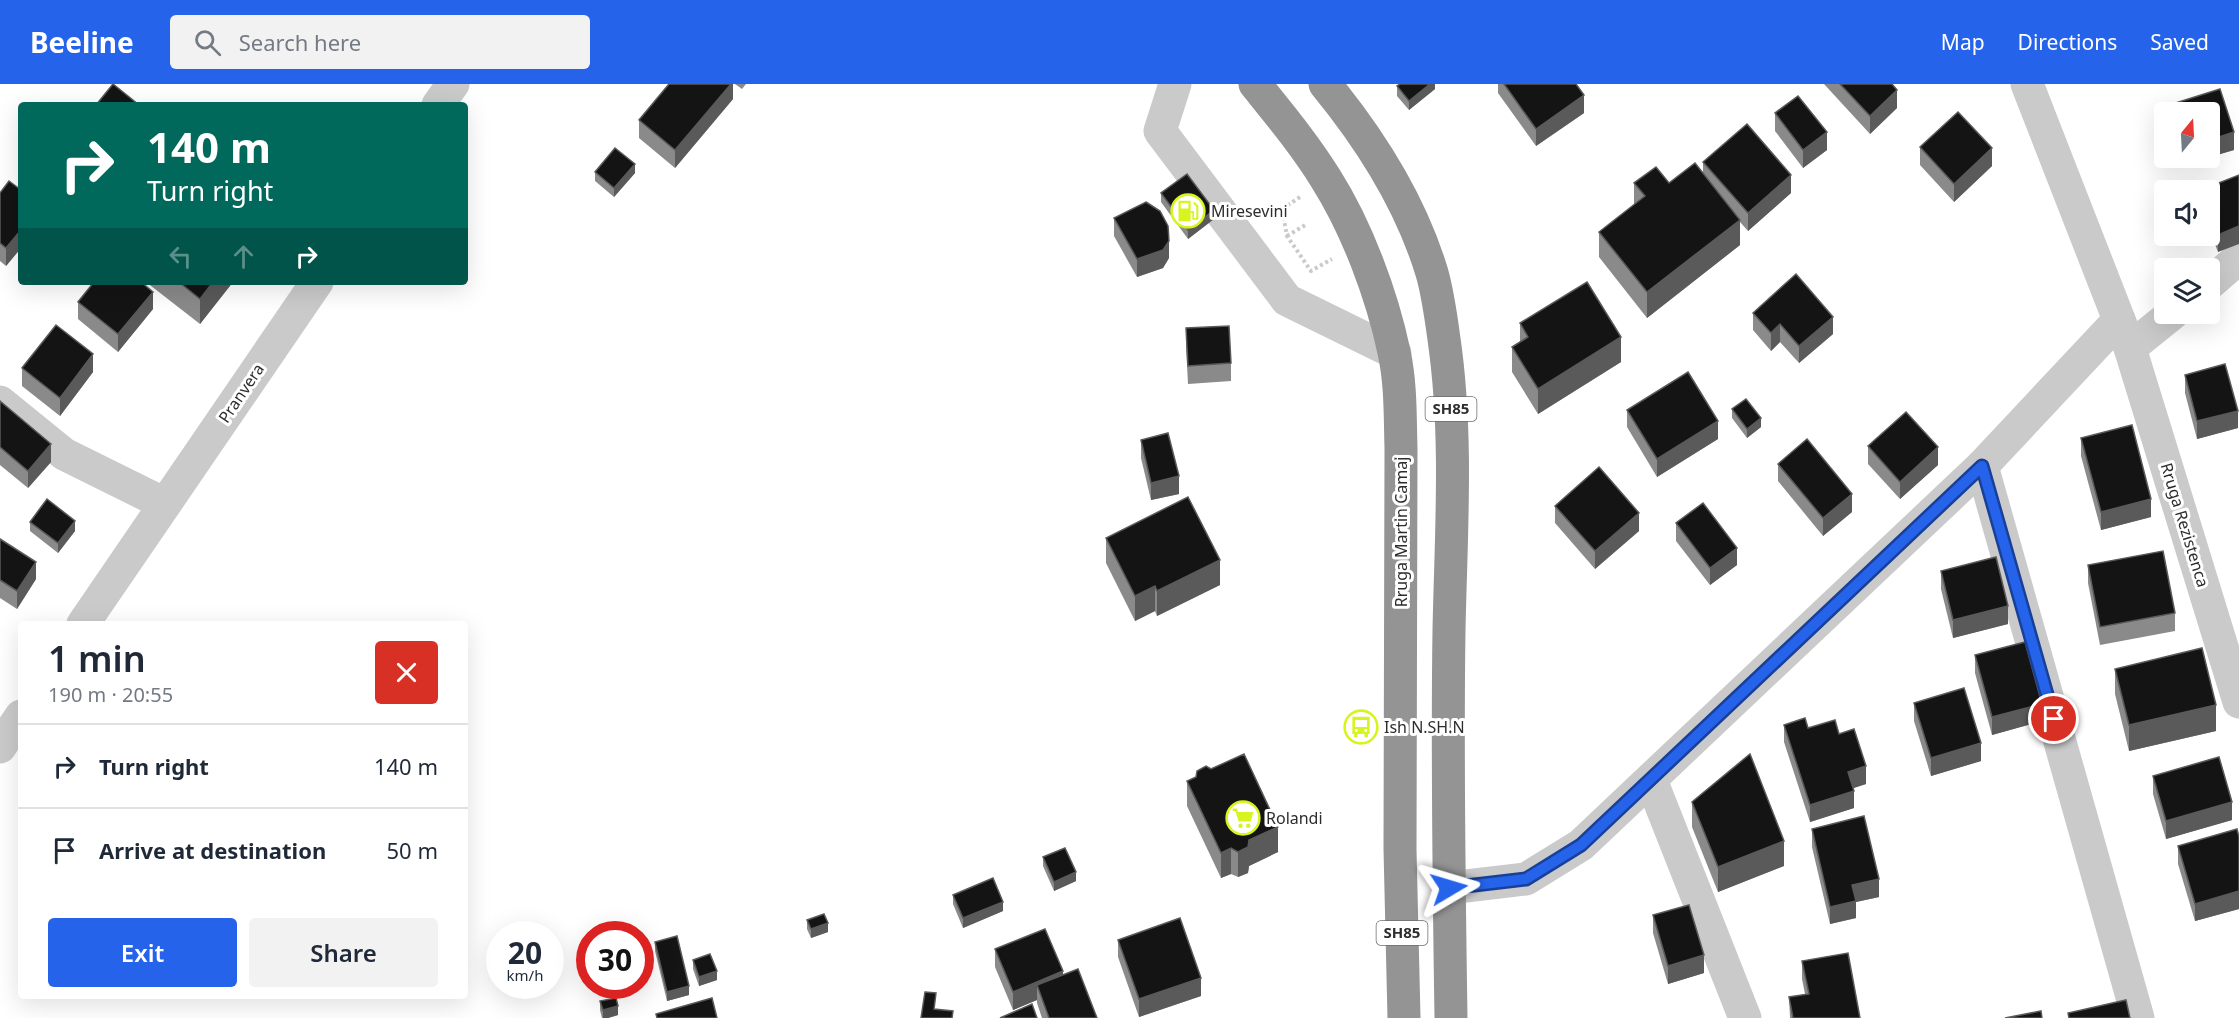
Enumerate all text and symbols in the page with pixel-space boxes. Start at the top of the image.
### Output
search box [170,15,590,69]
text: Beeline [30,23,134,61]
icon: search [191,26,224,59]
text: Search here [239,27,361,57]
text: Map [1941,28,1985,56]
text: Directions [2018,28,2117,56]
text: Saved [2150,28,2209,56]
north arrow [2154,102,2220,168]
map controls [2154,102,2220,324]
text: 140 m [147,118,271,175]
icon: right [48,126,126,204]
text: Turn right [147,172,273,209]
button: sound [2154,180,2220,246]
fuel station icon: Miresevini [1170,193,1206,229]
place label: Miresevini [1211,200,1288,222]
icon: left [164,240,197,273]
icon: ahead [227,240,260,273]
icon: right [290,240,323,273]
button: layers [2154,258,2220,324]
street label: Pranvera [213,359,269,427]
road number: SH85 [1426,397,1476,421]
street label: Rruga Martin Camaj [1390,457,1412,607]
street label: Rruga Rezistenca [2156,460,2214,590]
text: 1 min [48,634,146,683]
button: close [375,641,438,704]
text: 190 m · 20:55 [48,681,173,708]
pin [2028,693,2079,744]
icon: arrive [2037,702,2070,735]
bus stop icon: Ish N.SH.N [1343,709,1379,745]
place label: Ish N.SH.N [1384,716,1465,738]
icon: right [48,750,81,783]
text: Turn right [99,751,209,781]
text: 140 m [374,751,438,781]
supermarket icon: Rolandi [1225,800,1261,836]
place label: Rolandi [1266,807,1323,829]
icon: arrive [48,834,81,867]
text: Arrive at destination [99,835,326,865]
text: 50 m [387,835,438,865]
position arrow [1417,856,1481,920]
button: Exit [48,918,237,987]
button: Share [249,918,438,987]
speed limit sign: 30 [576,921,654,999]
road number: SH85 [1376,921,1428,945]
text: 20 [508,932,542,973]
text: km/h [507,965,543,985]

